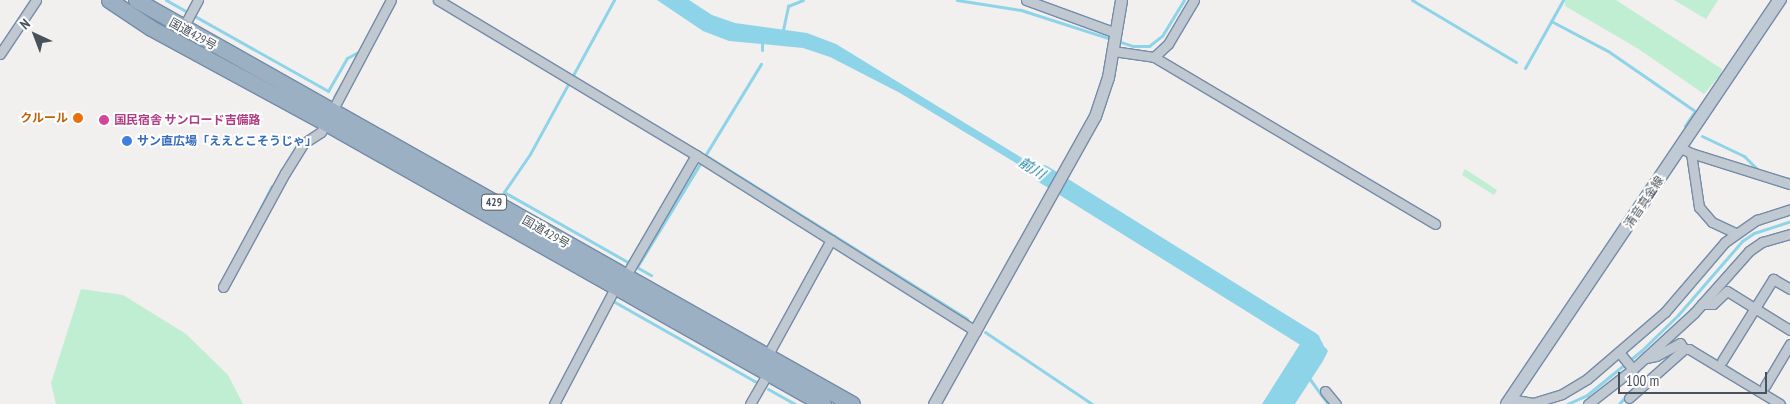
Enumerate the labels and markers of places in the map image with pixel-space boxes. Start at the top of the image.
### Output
place label: クルール [20,111,68,125]
marker: クルール [72,112,84,124]
place label: 国民宿舎 サンロード吉備路 [114,113,260,127]
marker: 国民宿舎 サンロード吉備路 [98,114,110,126]
place label: サン直広場「ええとこそうじゃ」 [137,134,317,148]
marker: サン直広場「ええとこそうじゃ」 [121,135,133,147]

